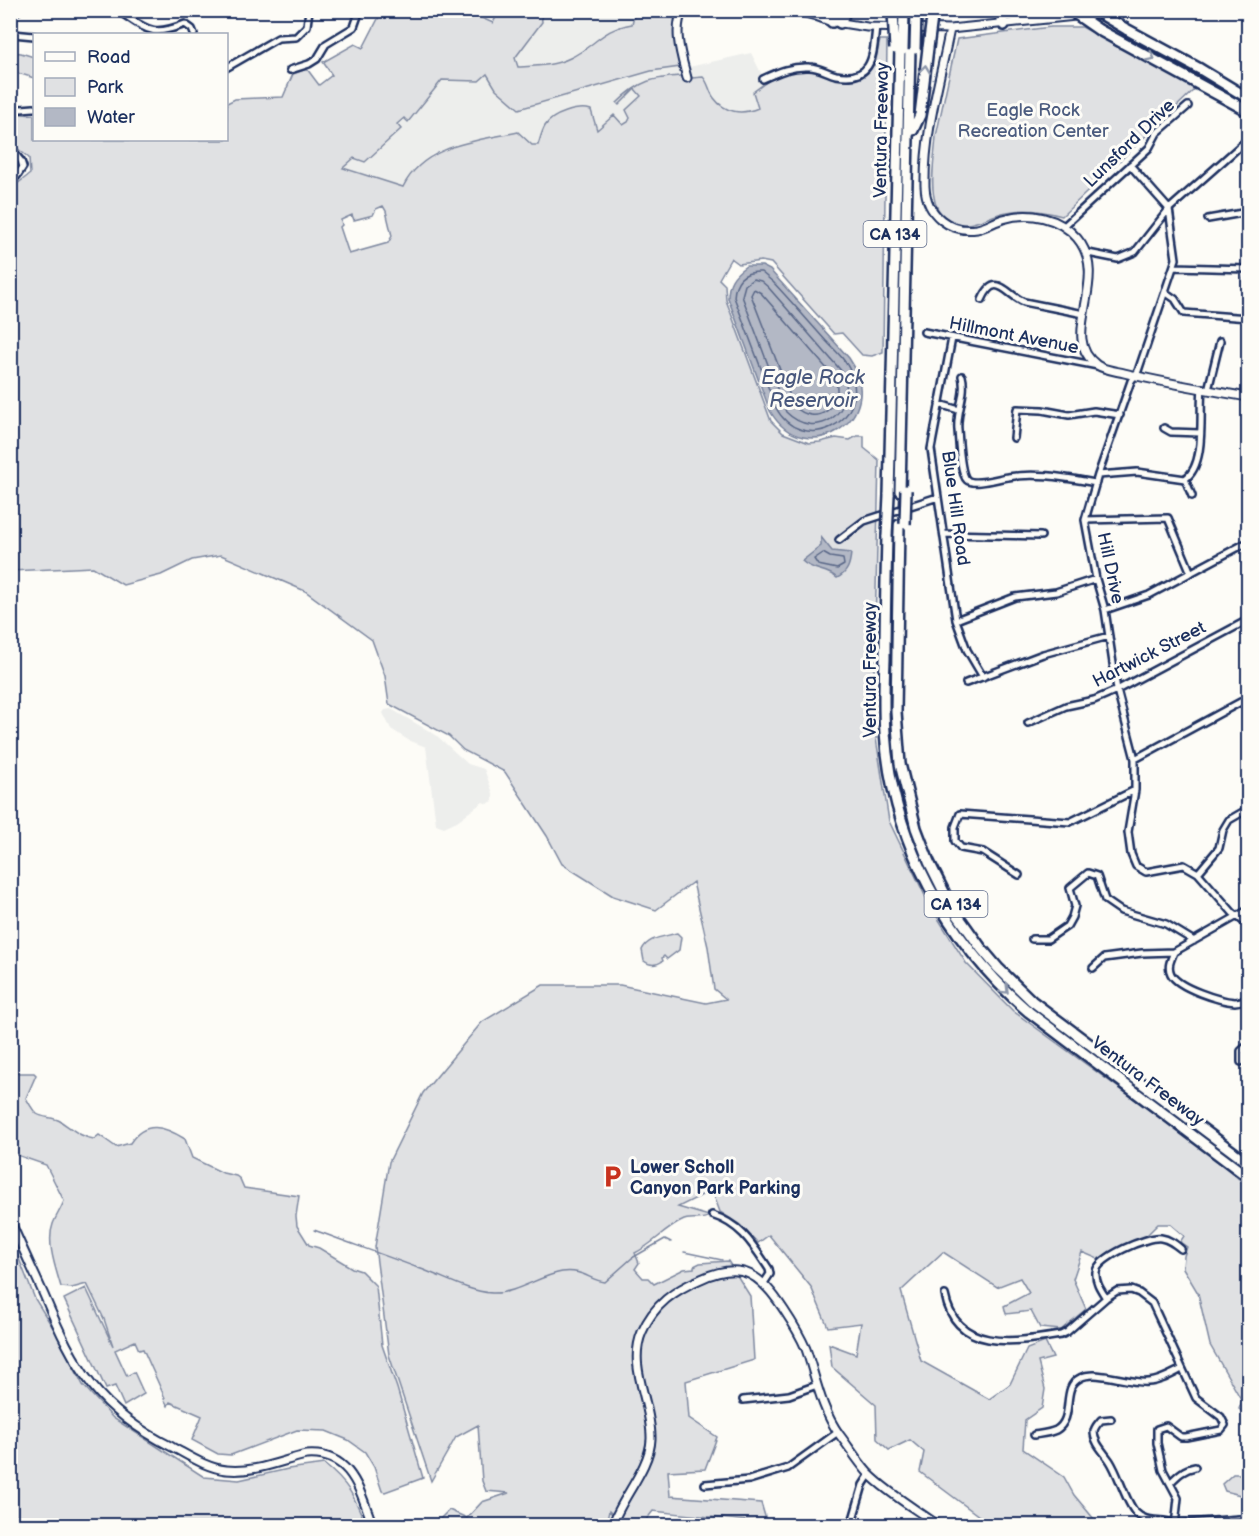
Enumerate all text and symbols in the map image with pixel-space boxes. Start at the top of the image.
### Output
legend [33,33,228,141]
text: Road [87,47,131,68]
one-way arrow [1144,50,1155,62]
street label: Ventura Freeway [870,61,893,198]
one-way arrow [919,64,931,73]
text: Park [87,77,123,98]
street label: Lunsford Drive [1080,95,1179,192]
park label: Eagle Rock Recreation Center [958,100,1109,142]
text: Water [87,107,135,128]
road number: CA 134 [864,221,926,247]
street label: Hillmont Avenue [947,313,1081,358]
water label: Eagle Rock Reservoir [761,366,866,413]
street label: Blue Hill Road [937,449,974,567]
street label: Hill Drive [1093,530,1128,606]
street label: Ventura Freeway [860,601,881,738]
street label: Hartwick Street [1089,617,1210,692]
road number: CA 134 [924,891,988,917]
one-way arrow [997,983,1008,994]
street label: Ventura Freeway [1087,1032,1209,1131]
place label: Lower Scholl Canyon Park Parking [630,1157,801,1199]
parking icon: Lower Scholl Canyon Park Parking [599,1164,625,1190]

